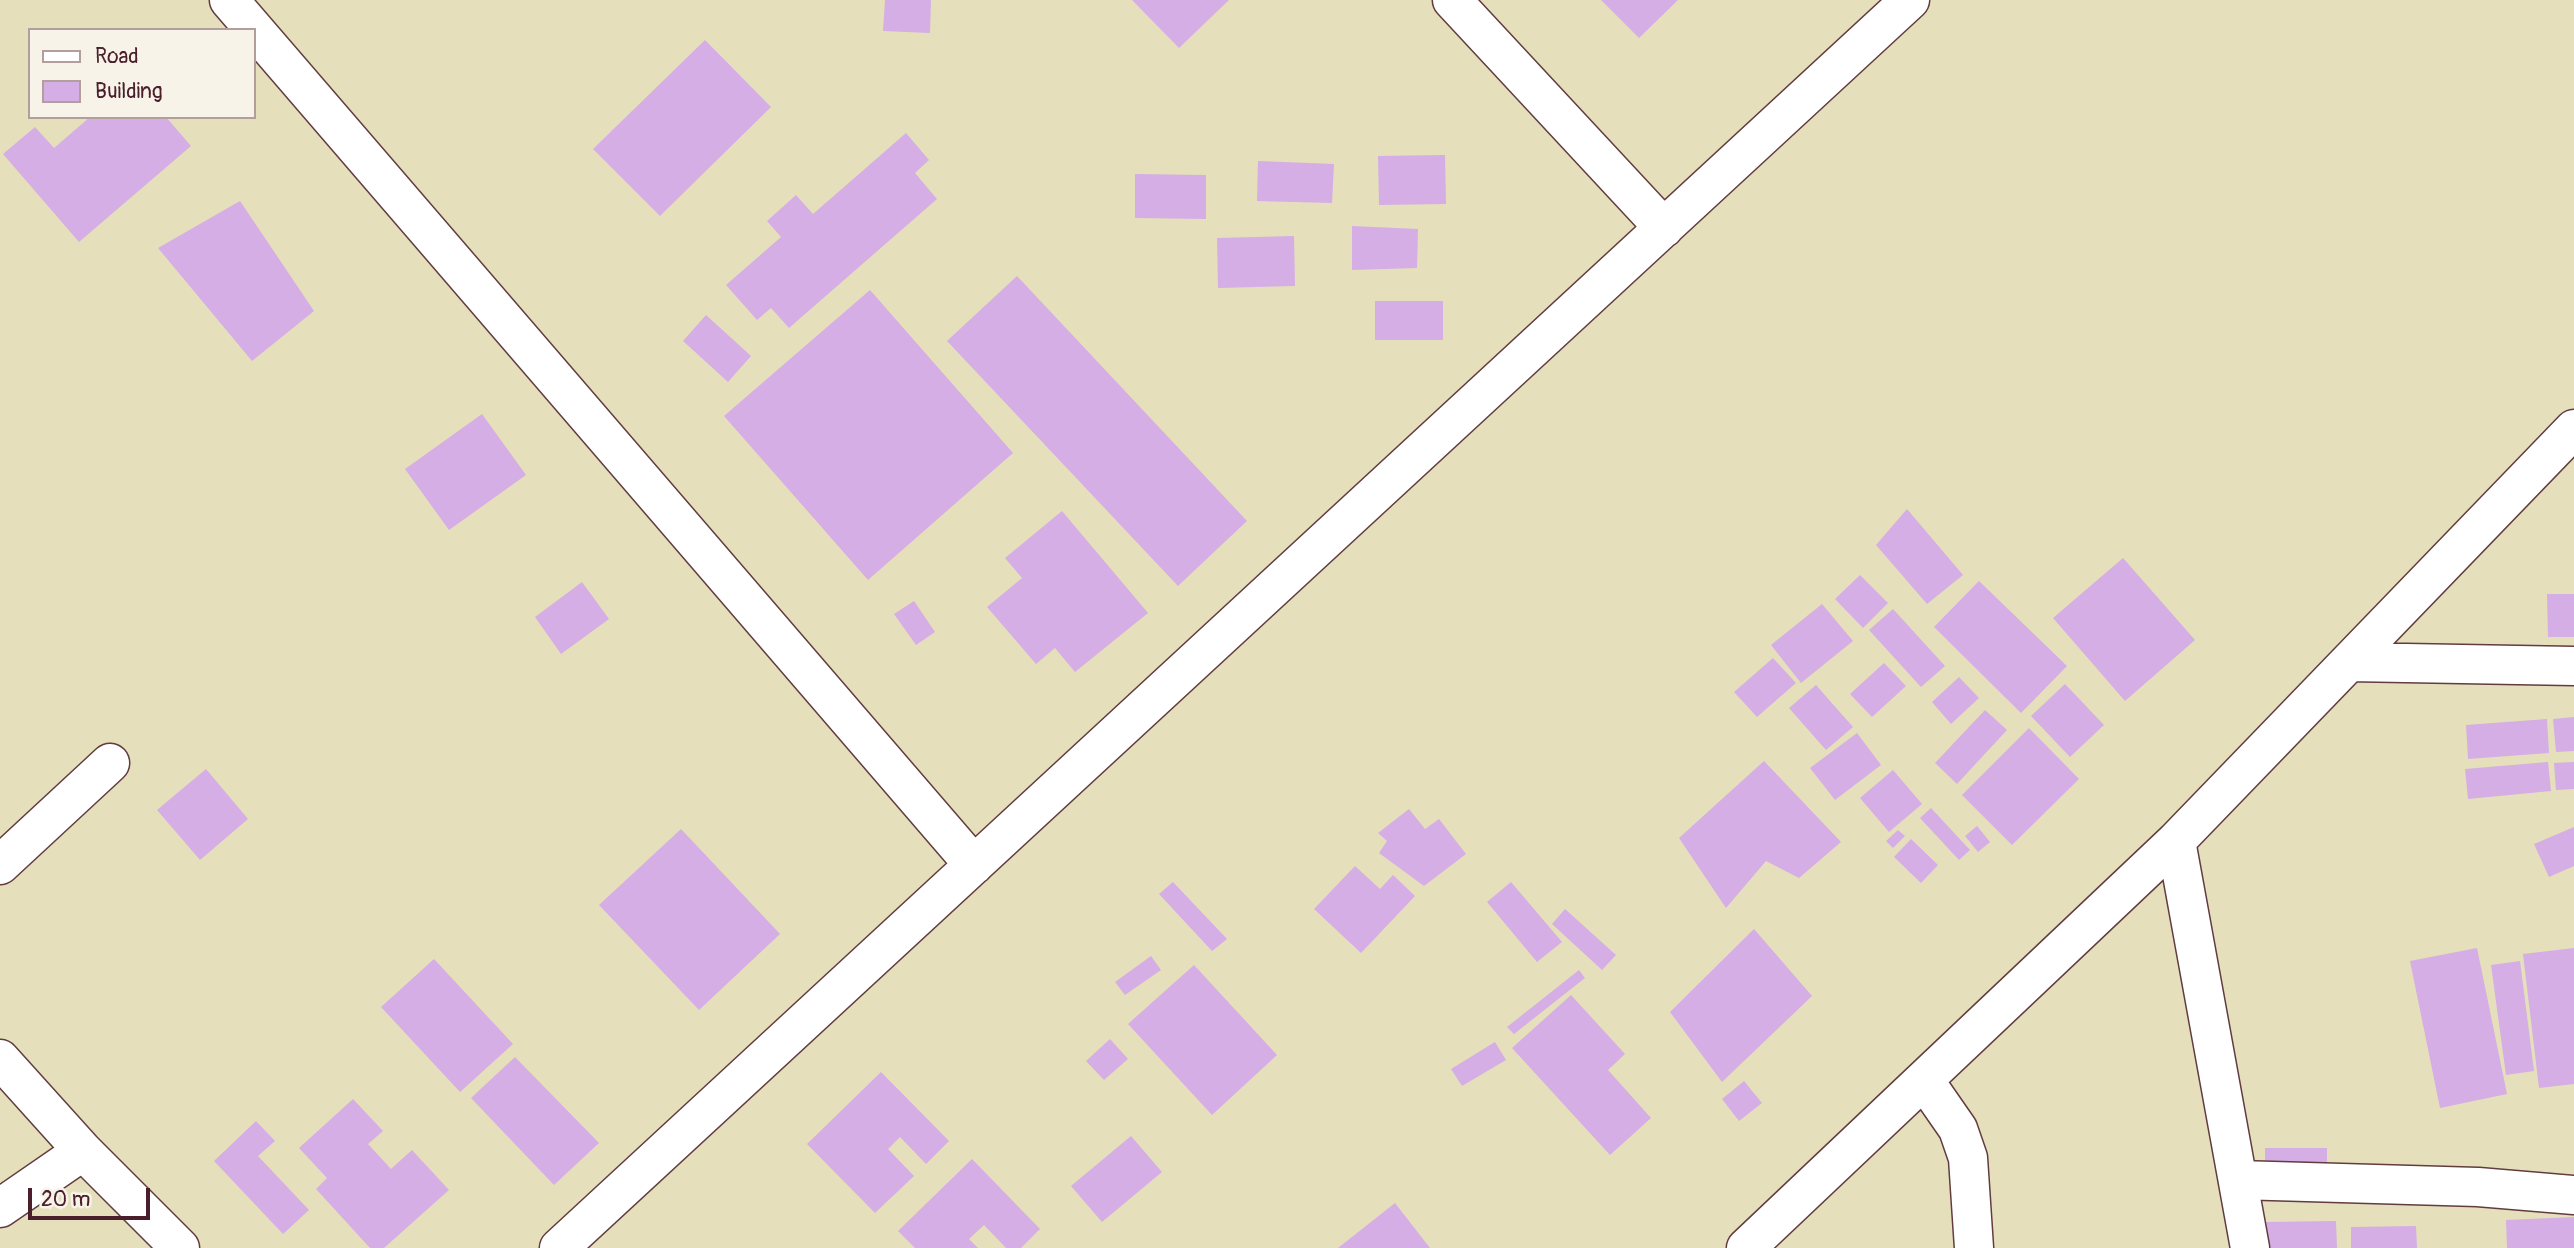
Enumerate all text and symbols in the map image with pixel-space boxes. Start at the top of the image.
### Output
legend [28,28,256,119]
text: Road [95,43,139,70]
text: Building [95,78,162,105]
scale bar [32,1174,154,1218]
text: 20 m [41,1186,90,1213]

